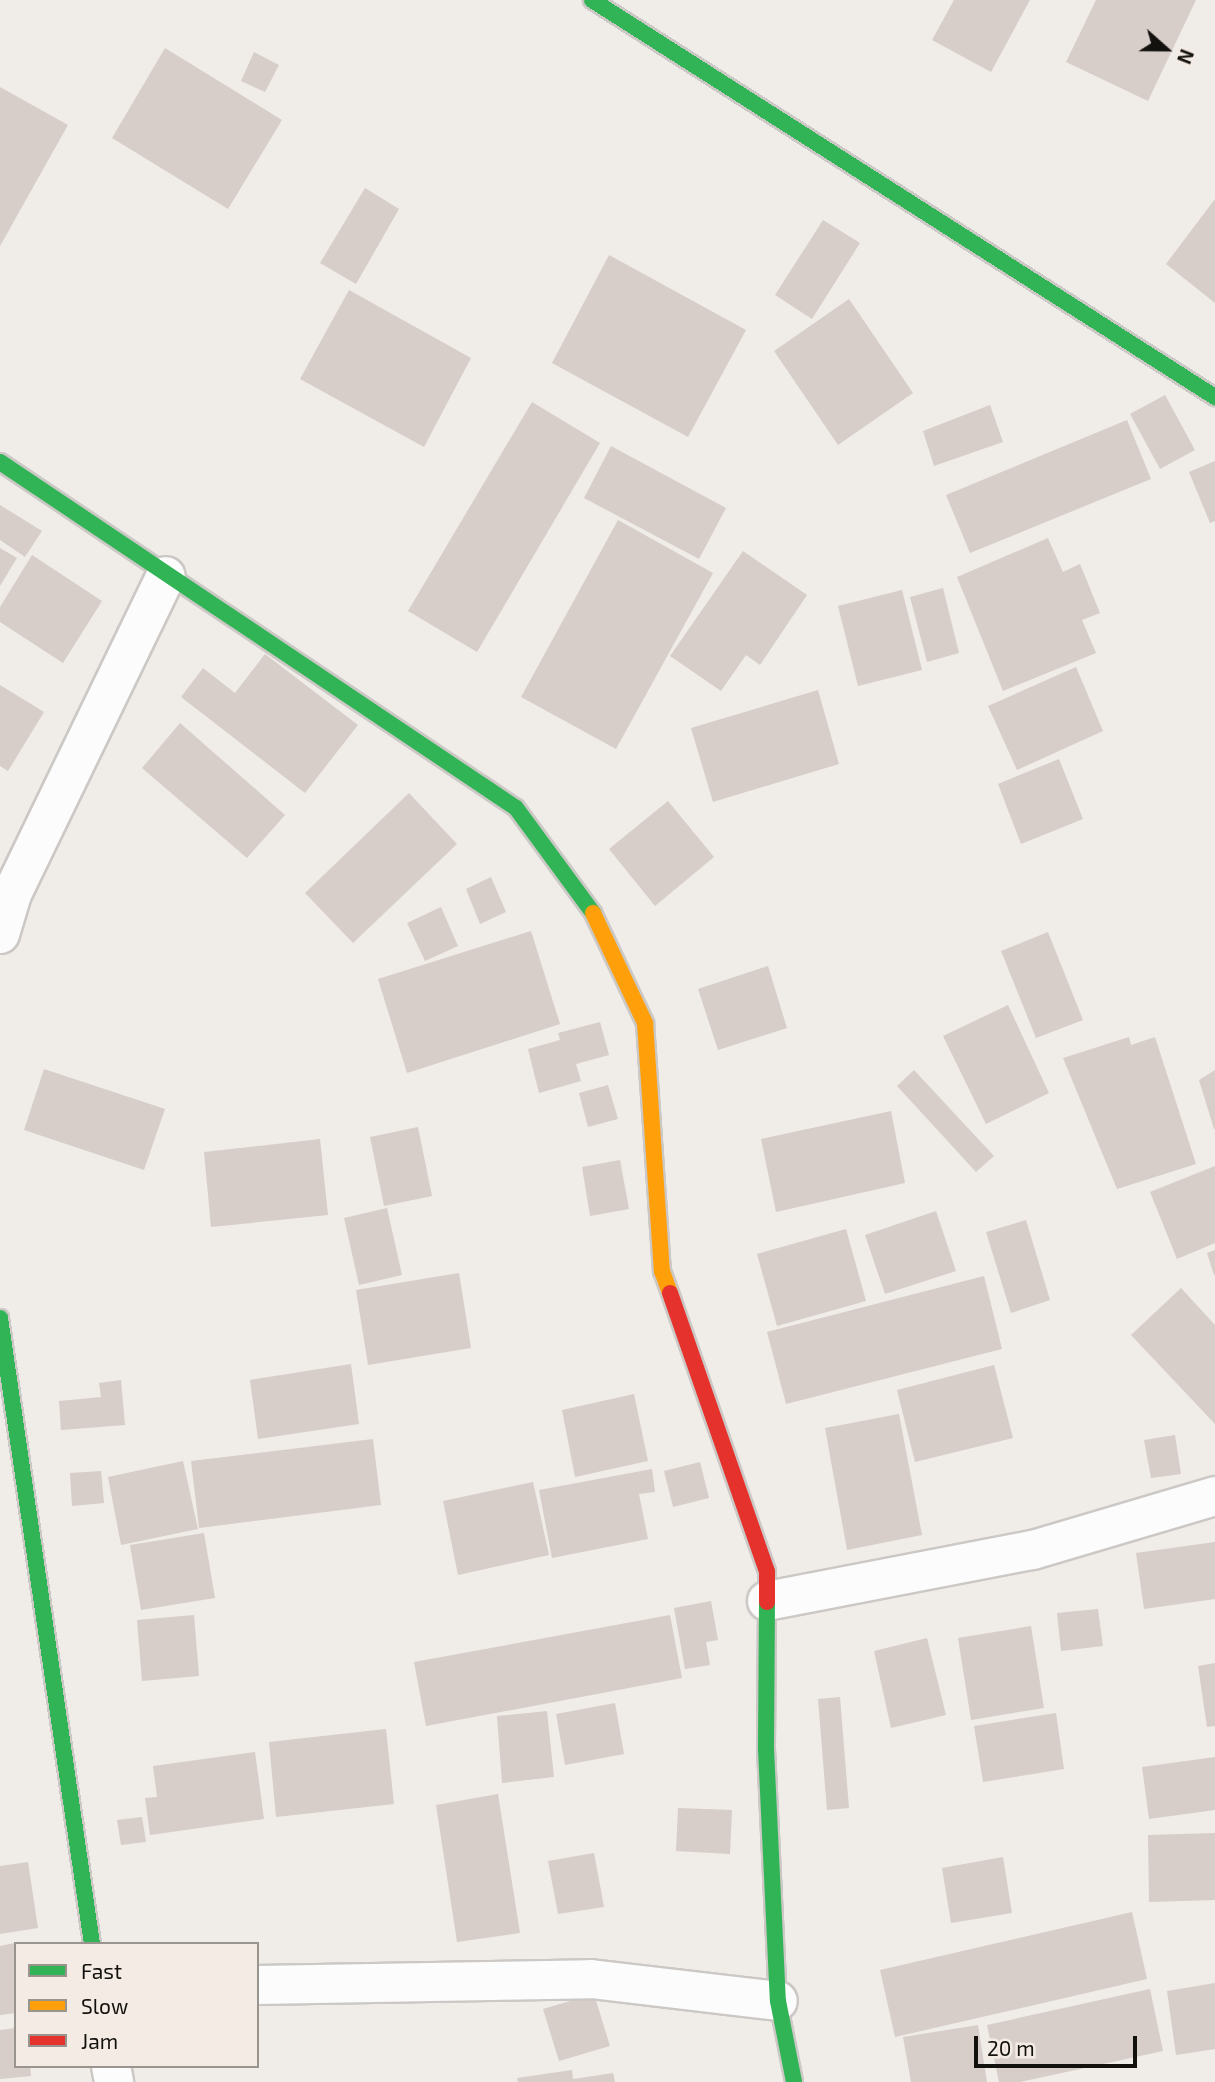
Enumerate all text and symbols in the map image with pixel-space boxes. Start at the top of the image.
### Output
north arrow [1131,14,1201,84]
text: N [1173,46,1199,67]
legend [14,1942,259,2068]
text: Fast [81,1958,122,1983]
text: Slow [81,1993,128,2018]
scale bar [977,2022,1140,2066]
text: Jam [81,2028,118,2053]
text: 20 m [987,2035,1035,2060]

